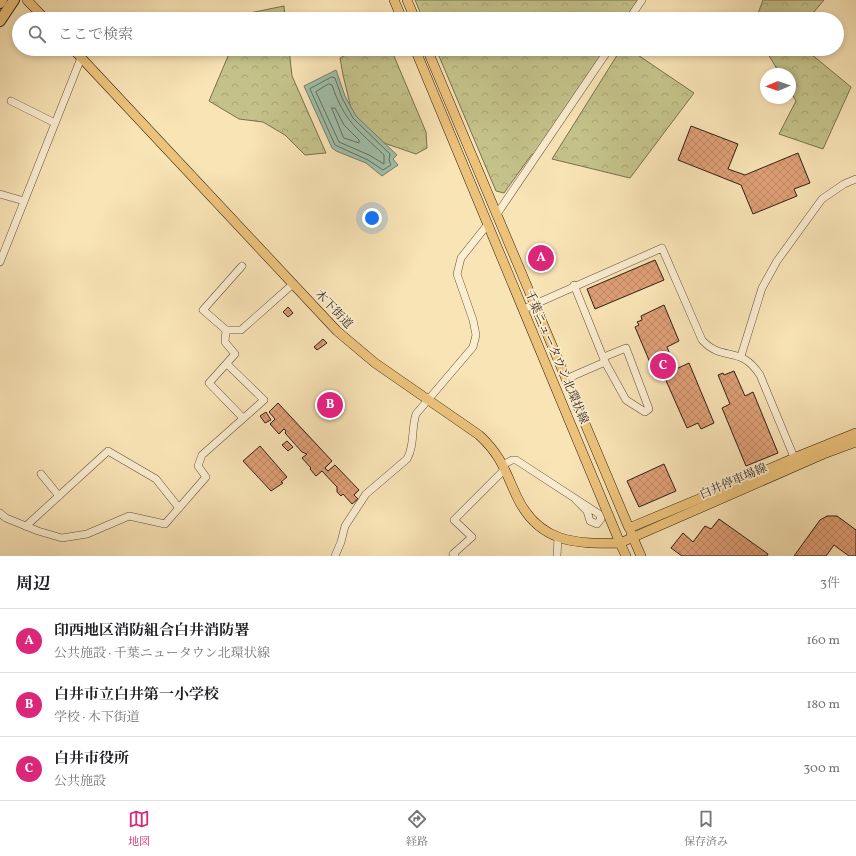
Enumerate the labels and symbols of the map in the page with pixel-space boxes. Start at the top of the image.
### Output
north arrow [760,68,796,104]
your location [362,208,382,228]
pin: A [528,243,554,273]
street label: 木下街道 [311,287,356,333]
street label: 千葉ニュータウン北環状線 [521,288,592,427]
pin: C [650,351,676,381]
pin: B [317,390,343,420]
street label: 白井停車場線 [697,460,770,503]

